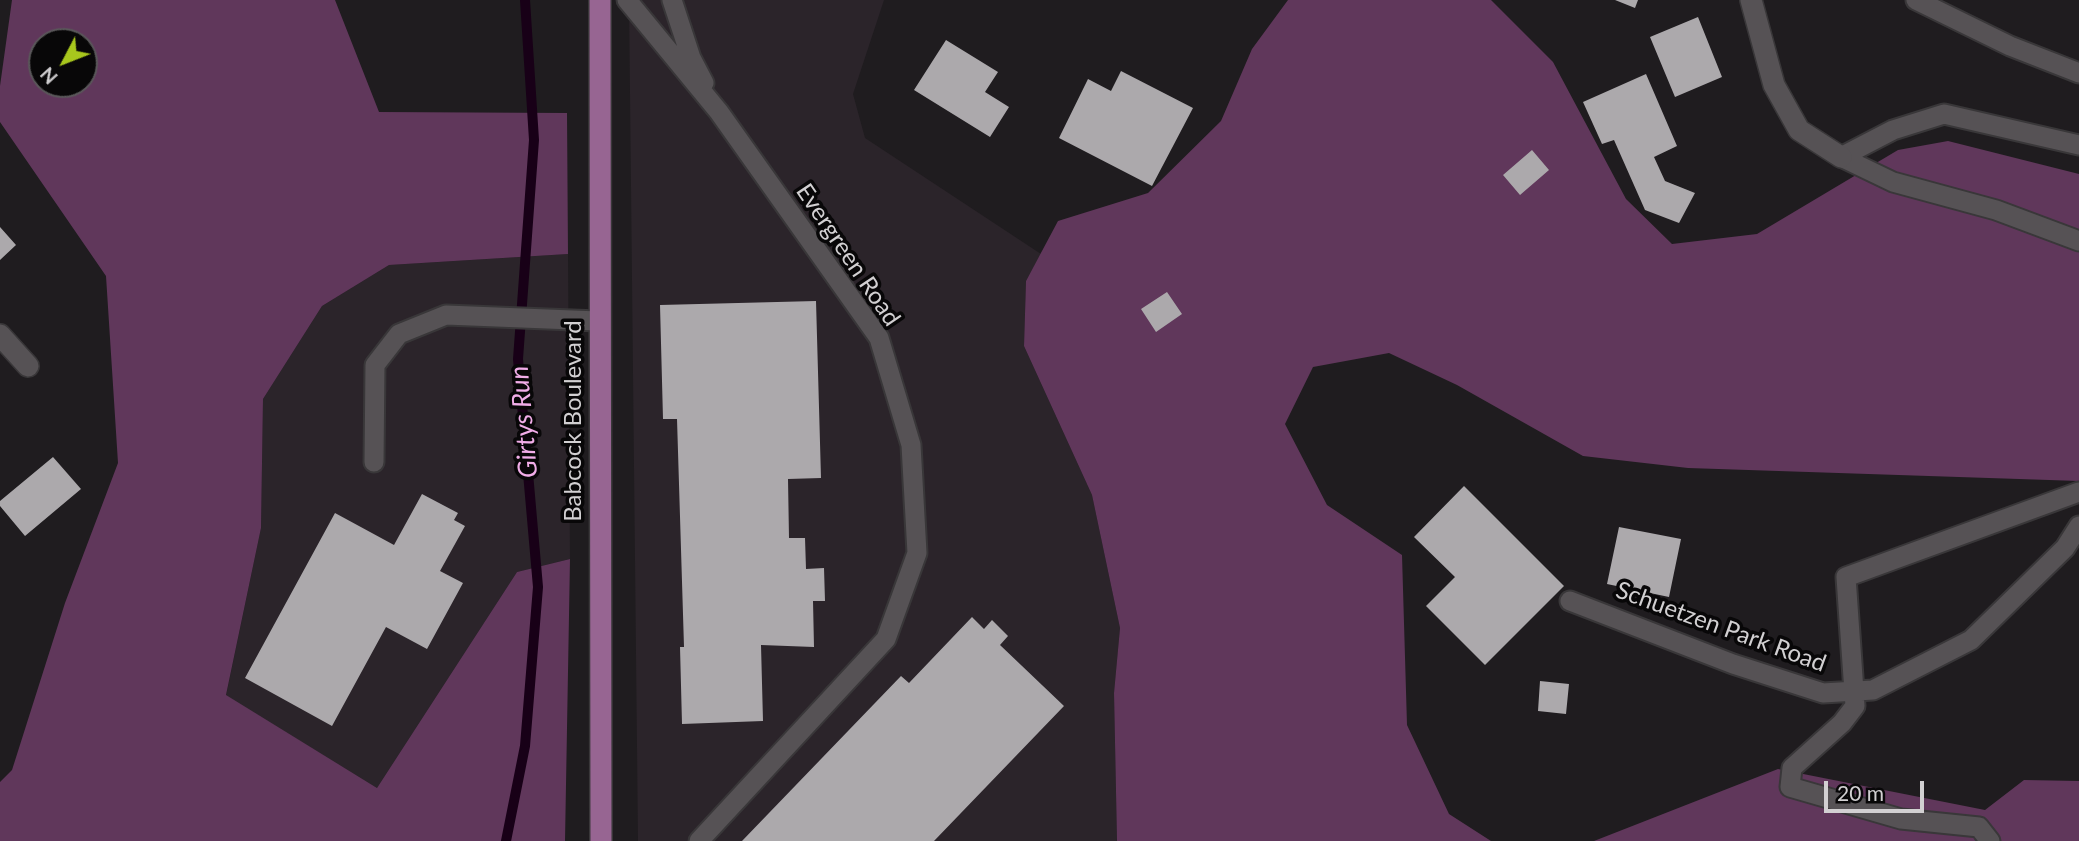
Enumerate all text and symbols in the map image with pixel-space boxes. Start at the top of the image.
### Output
north arrow [28,28,98,98]
text: N [35,63,62,89]
street label: Evergreen Road [790,178,906,332]
street label: Babcock Boulevard [559,320,587,522]
water label: Girtys Run [504,365,544,479]
street label: Schuetzen Park Road [1612,576,1830,678]
scale bar [1827,768,1927,812]
text: 20 m [1837,780,1884,805]

